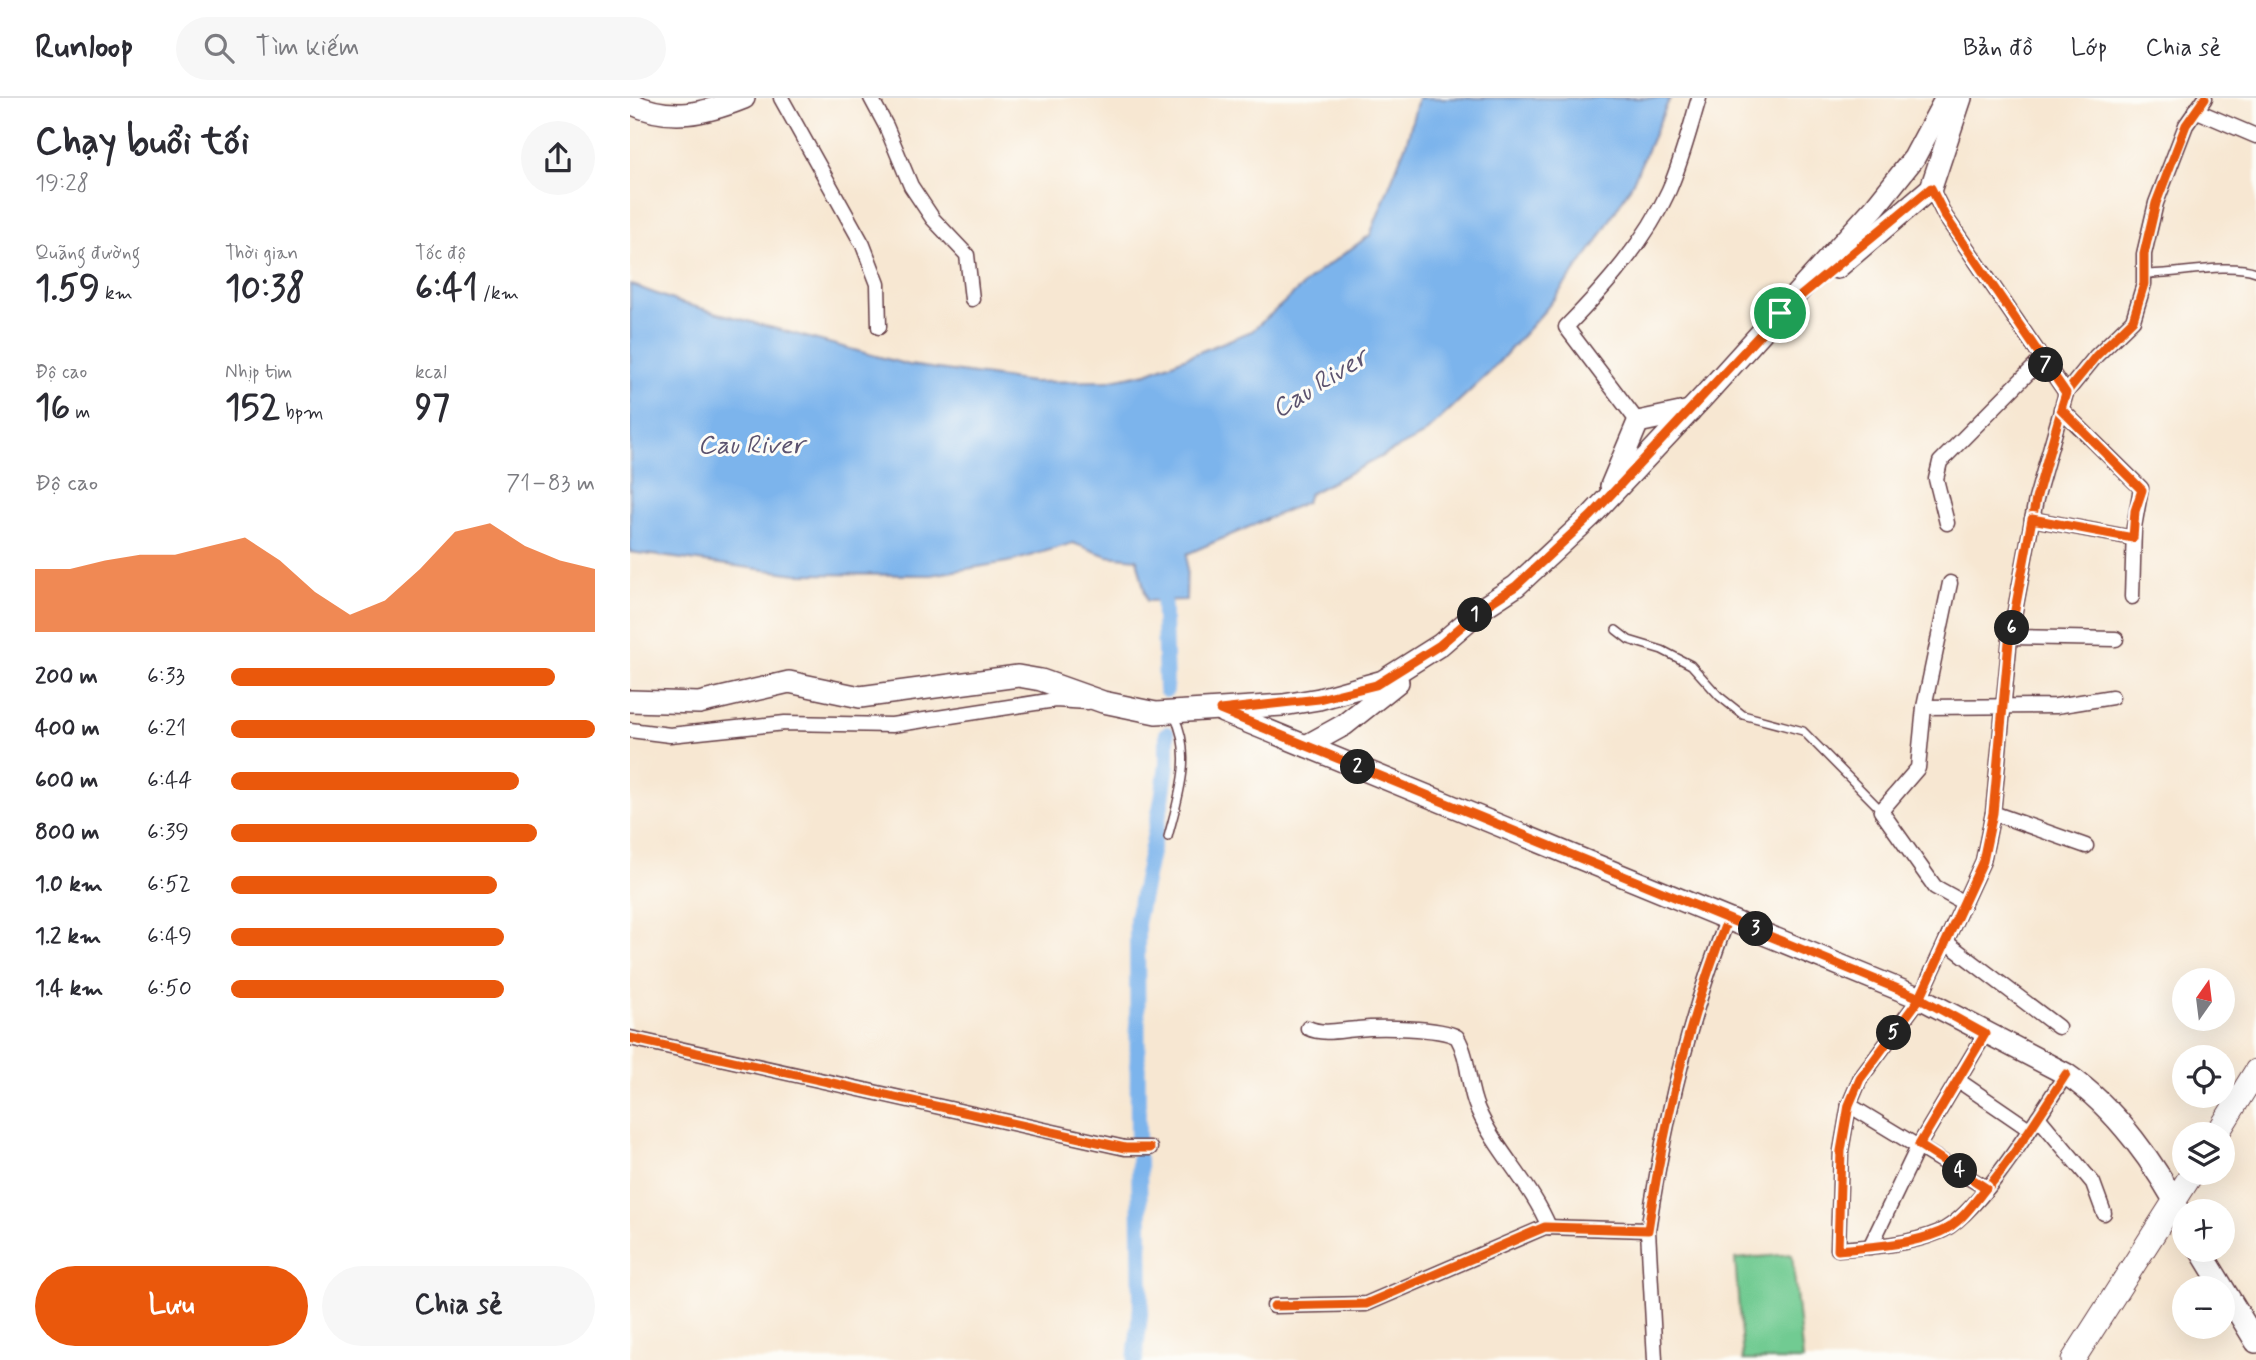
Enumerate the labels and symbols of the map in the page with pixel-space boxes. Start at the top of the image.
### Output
pin [1750,283,1810,343]
water label: Cau River [1266,339,1378,427]
pin: 7 [2028,348,2064,382]
water label: Cau River [698,429,808,463]
pin: 1 [1458,598,1492,632]
pin: 6 [1994,610,2030,646]
pin: 2 [1340,750,1376,784]
pin: 3 [1738,912,1774,946]
north arrow [2172,968,2235,1031]
pin: 5 [1876,1016,1912,1051]
pin: 4 [1942,1154,1978,1188]

